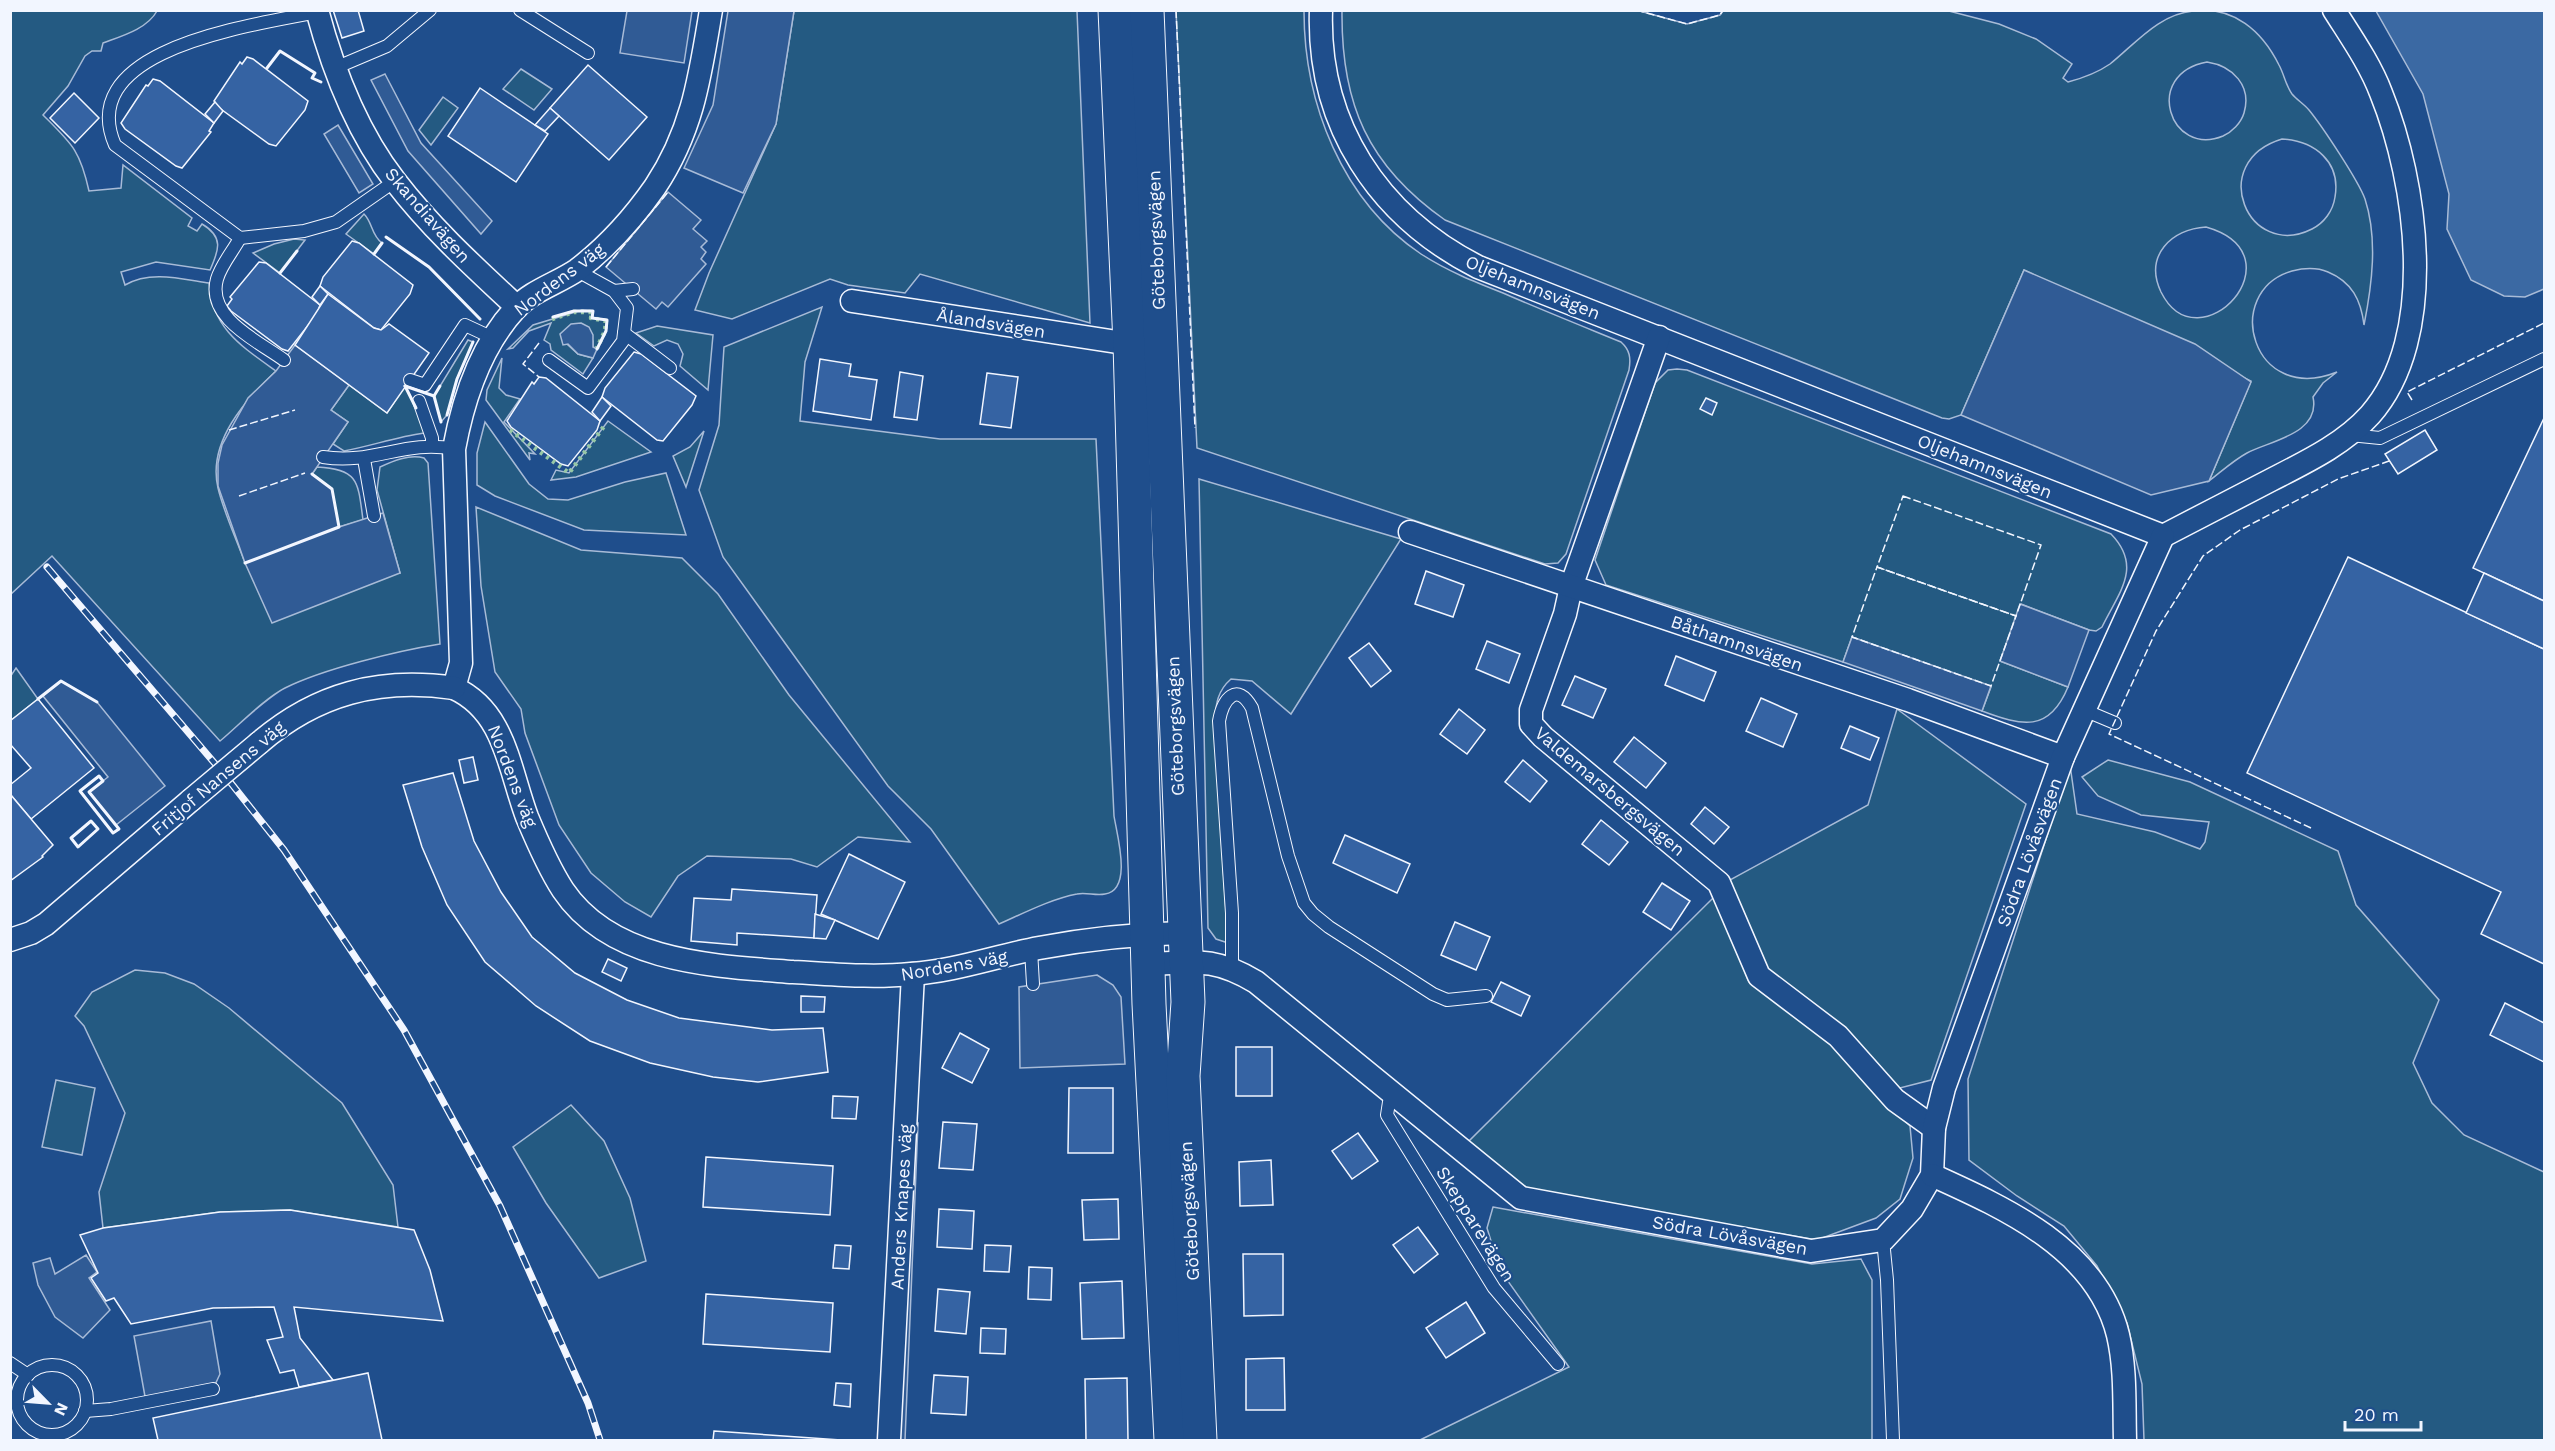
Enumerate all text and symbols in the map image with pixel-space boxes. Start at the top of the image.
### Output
street label: Skandiavägen [381,163,475,267]
street label: Göteborgsvägen [1143,170,1169,310]
street label: Nordens väg [510,238,609,320]
street label: Oljehamnsvägen [1463,250,1603,324]
street label: Ålandsvägen [935,304,1047,342]
street label: Oljehamnsvägen [1915,429,2055,503]
street label: Båthamnsvägen [1668,611,1806,675]
street label: Göteborgsvägen [1162,656,1188,796]
street label: Fritjof Nansens väg [147,716,289,840]
street label: Nordens väg [484,722,542,830]
street label: Valdemarsbergsvägen [1531,722,1689,860]
street label: Södra Lövåsvägen [1992,775,2066,929]
street label: Nordens väg [899,945,1009,985]
street label: Anders Knapes väg [886,1123,916,1291]
street label: Göteborgsvägen [1175,1141,1203,1281]
street label: Skepparevägen [1432,1162,1520,1286]
street label: Södra Lövåsvägen [1651,1211,1809,1259]
north arrow [18,1373,78,1433]
scale bar [2345,1394,2422,1432]
text: N [50,1400,72,1419]
text: 20 m [2354,1404,2399,1425]

